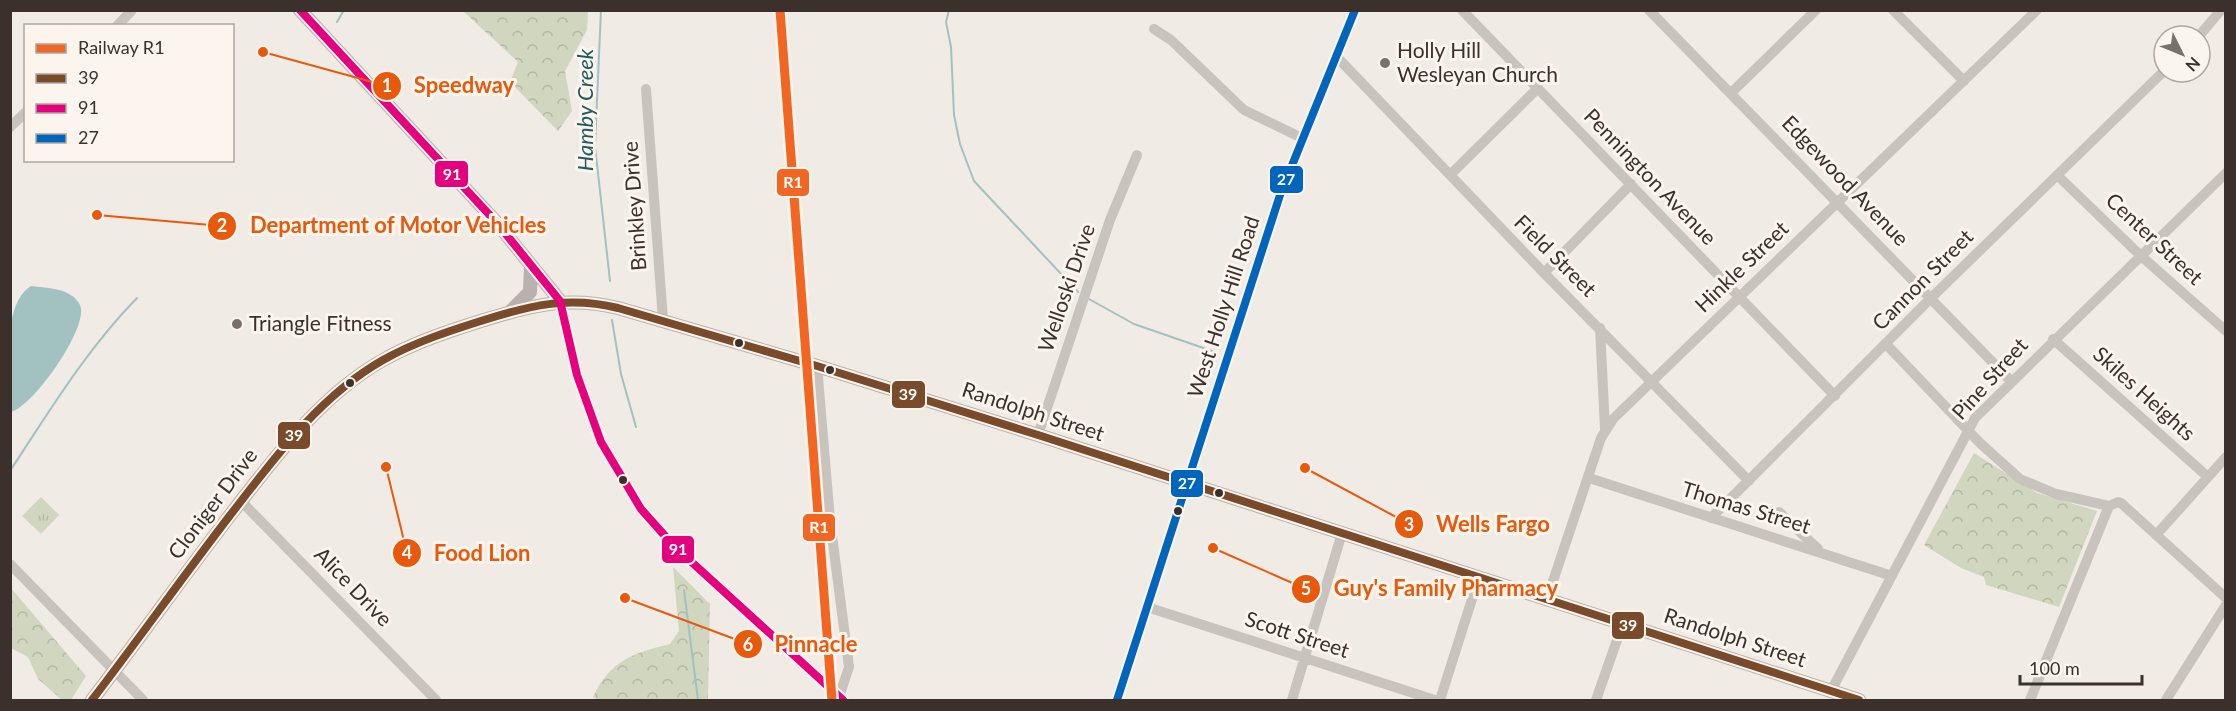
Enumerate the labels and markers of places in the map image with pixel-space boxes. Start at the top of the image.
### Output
place label: Holly Hill Wesleyan Church [1397,37,1558,86]
marker: Holly Hill Wesleyan Church [1378,56,1392,70]
callout: Speedway [372,66,526,106]
callout: Department of Motor Vehicles [207,206,559,246]
place label: Triangle Fitness [249,310,392,335]
marker: Triangle Fitness [230,317,244,331]
unlabelled marker [733,337,745,349]
unlabelled marker [824,364,836,376]
unlabelled marker [344,377,356,389]
unlabelled marker [617,474,629,486]
unlabelled marker [1213,487,1225,499]
callout: Wells Fargo [1394,504,1562,544]
unlabelled marker [1172,505,1184,517]
callout: Food Lion [392,533,543,573]
callout: Guy's Family Pharmacy [1291,569,1570,609]
callout: Pinnacle [733,624,870,664]

